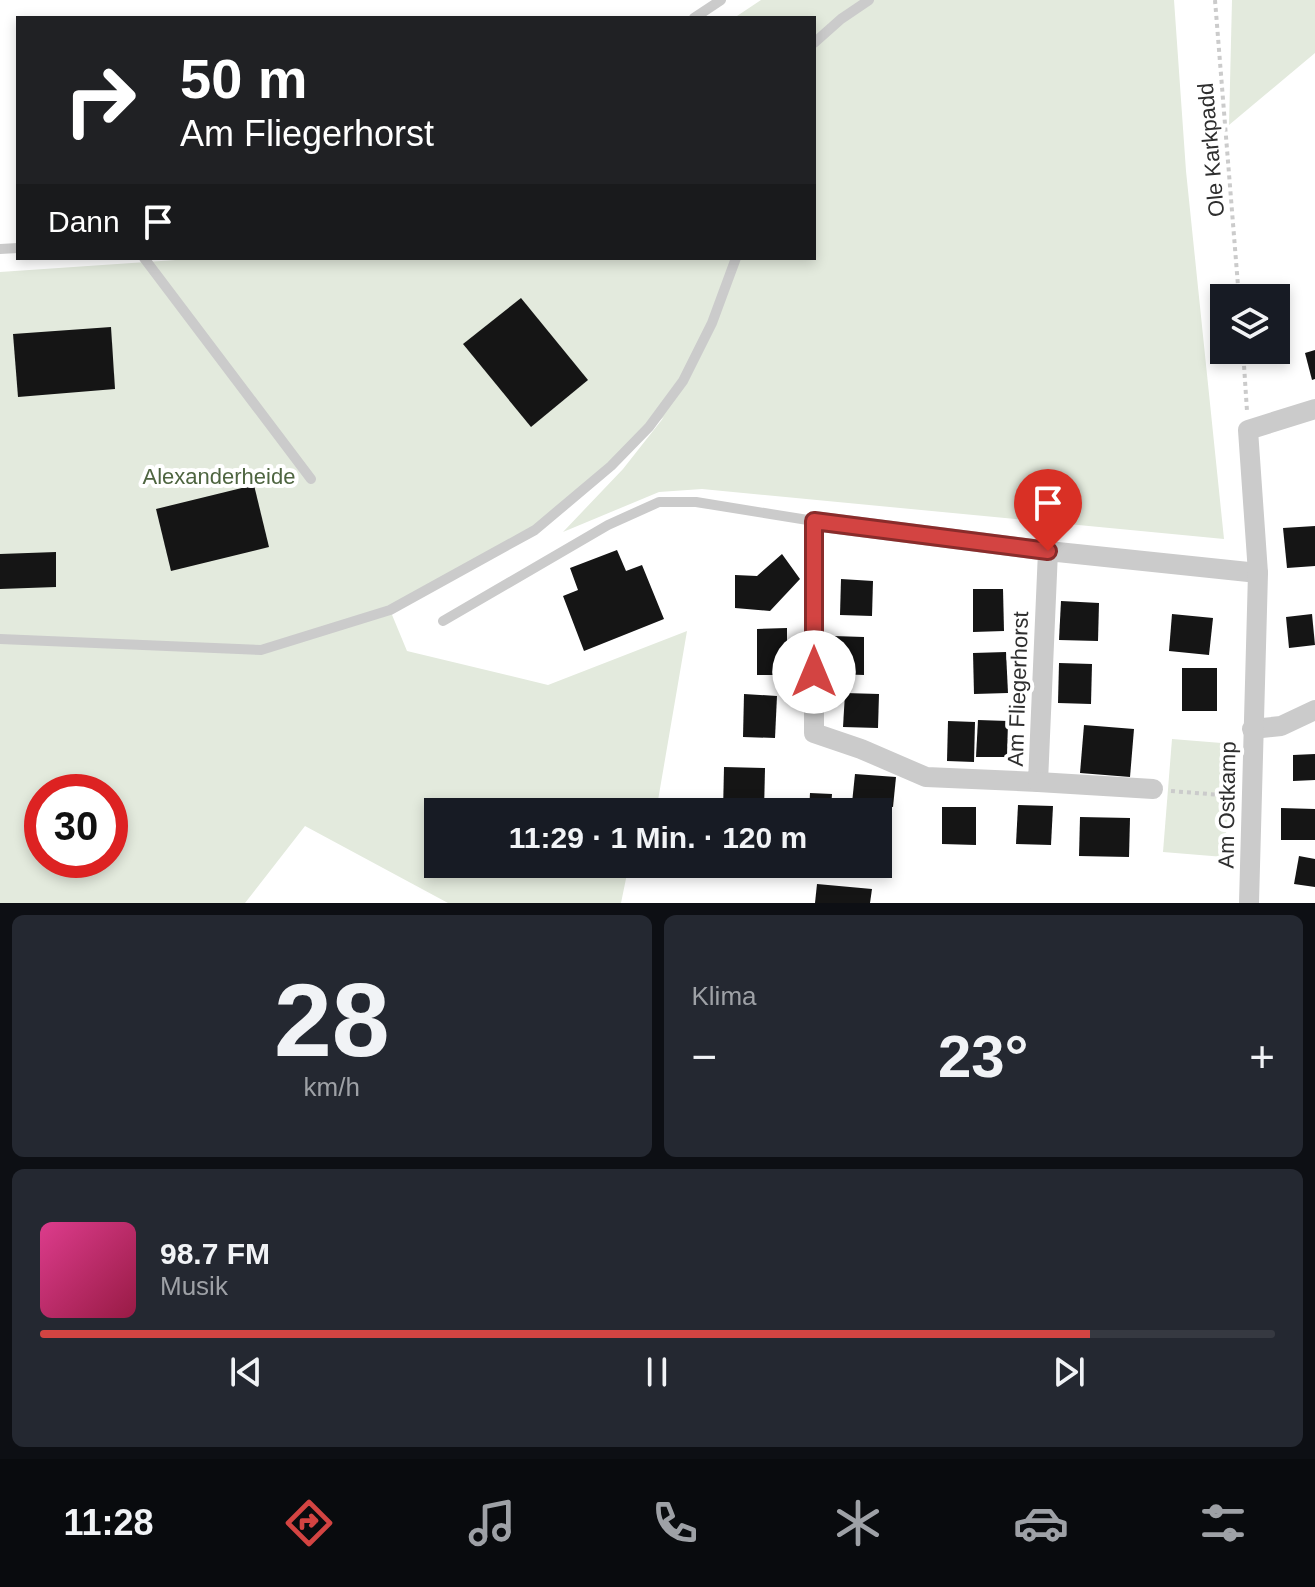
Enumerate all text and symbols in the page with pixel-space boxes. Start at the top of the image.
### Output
text: 50 m [180,47,308,110]
icon: right [48,48,152,152]
street label: Ole Karkpadd [1193,82,1229,218]
text: Am Fliegerhorst [180,113,434,154]
icon: arrive [136,200,180,244]
text: Dann [48,205,120,238]
map controls [1210,284,1290,364]
button: layers [1210,284,1290,364]
park label: Alexanderheide [143,464,295,489]
pin [1014,469,1082,551]
icon: arrive [1026,481,1070,525]
street label: Am Fliegerhorst [1003,611,1033,767]
position arrow [772,630,856,714]
street label: Am Ostkamp [1213,741,1241,869]
speed limit sign: 30 [24,774,128,878]
text: 11:29 · 1 Min. · 120 m [509,821,807,854]
text: 28 [274,962,390,1078]
text: Klima [692,981,757,1011]
text: 23° [938,1023,1029,1090]
text: − [692,1032,717,1081]
text: + [1249,1032,1275,1081]
text: km/h [304,1072,360,1102]
text: 98.7 FM [160,1237,270,1270]
text: Musik [160,1271,228,1301]
icon: previous [224,1350,268,1394]
icon: pause [635,1350,679,1394]
icon: next [1047,1350,1091,1394]
icon: directions [281,1495,337,1551]
icon: music [464,1495,520,1551]
icon: phone [647,1495,703,1551]
icon: climate [830,1495,886,1551]
icon: car [1013,1495,1069,1551]
icon: filters [1195,1495,1251,1551]
text: 11:28 [63,1502,154,1543]

